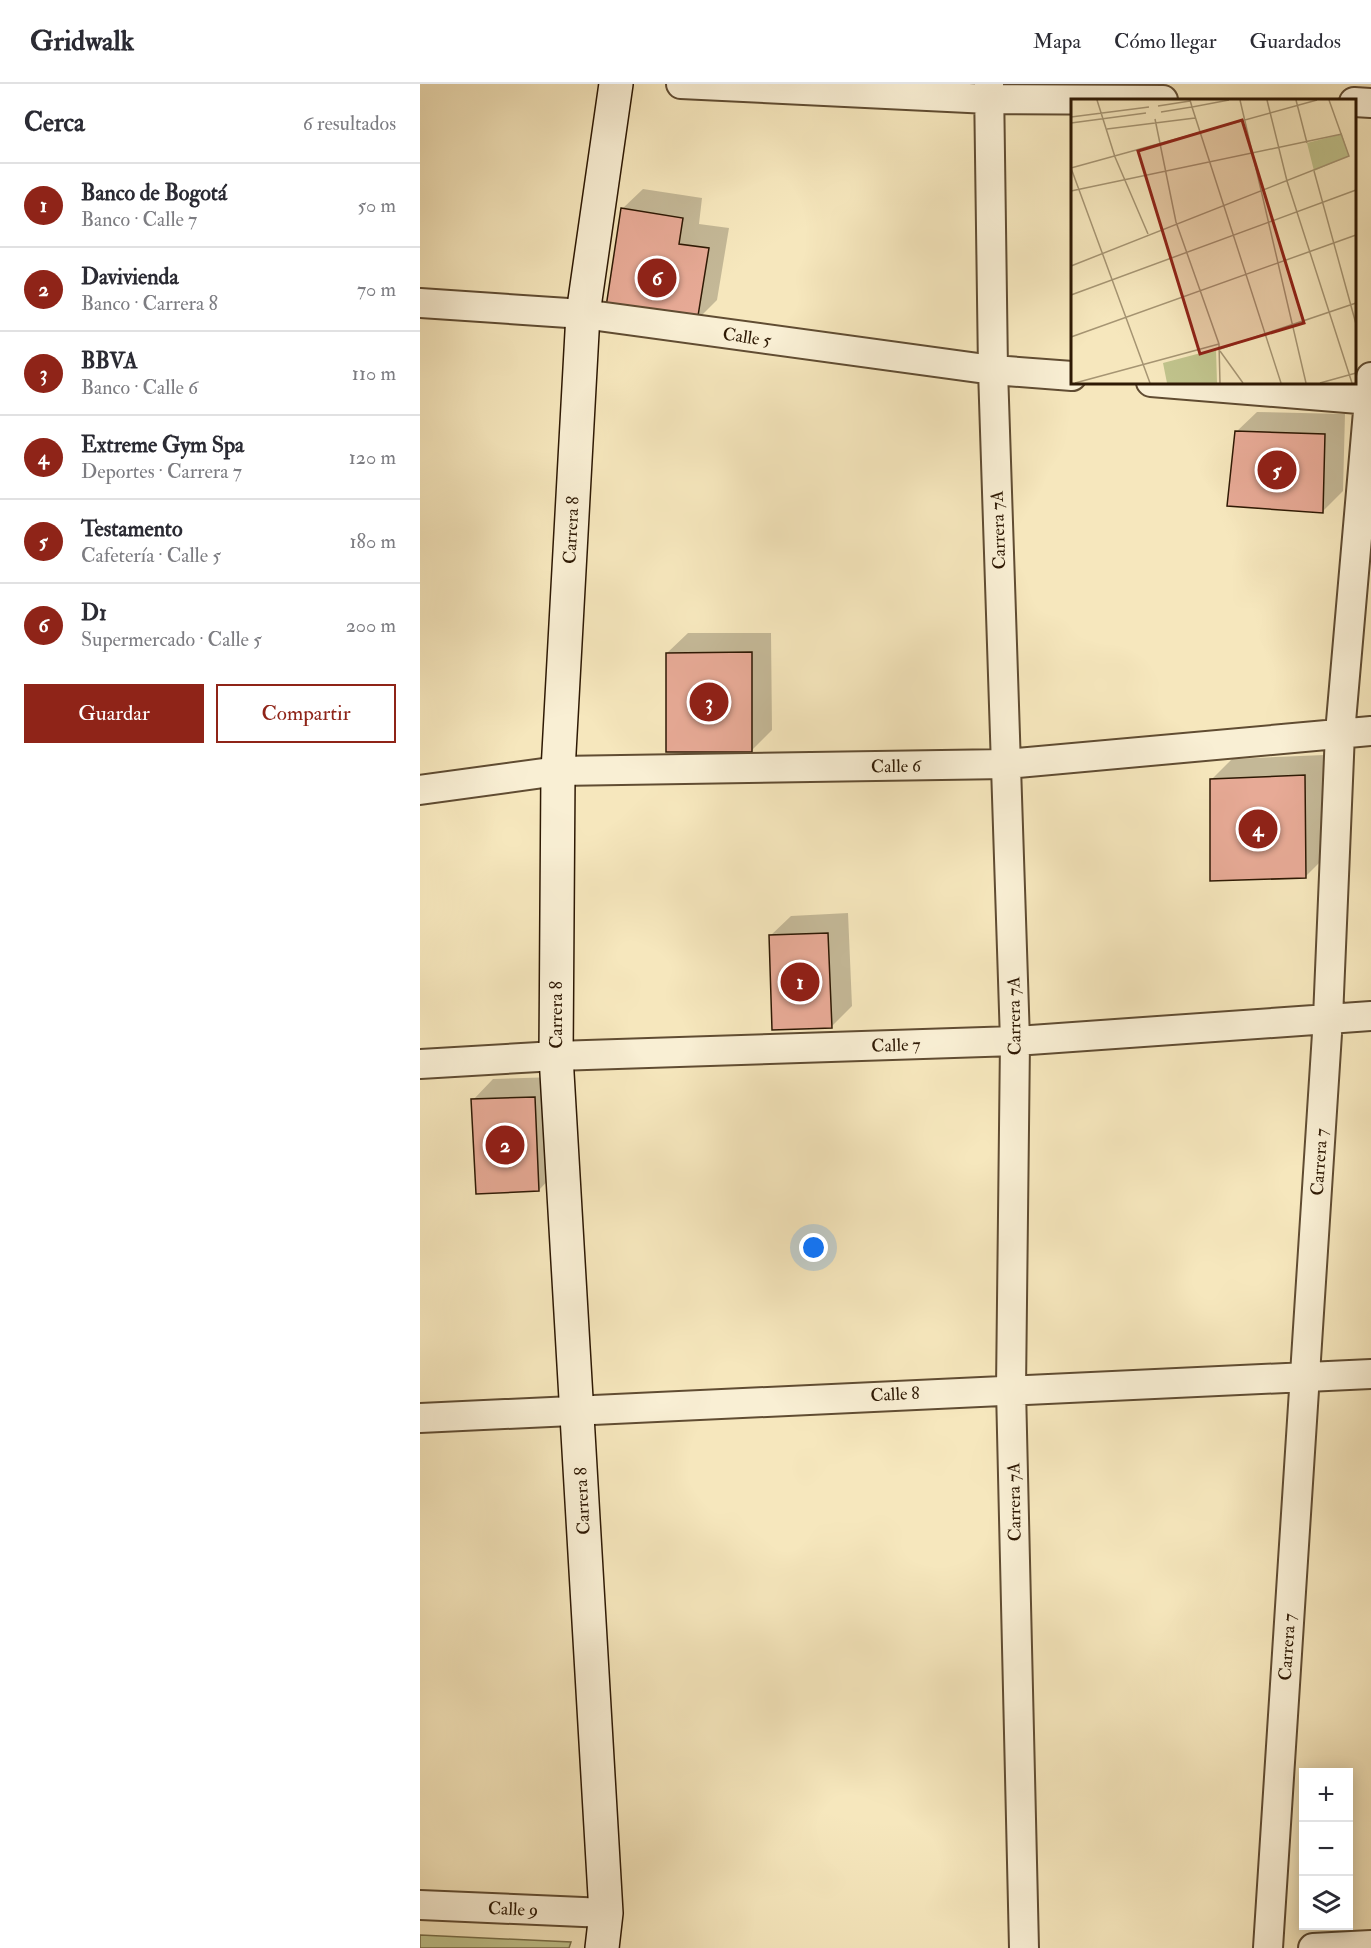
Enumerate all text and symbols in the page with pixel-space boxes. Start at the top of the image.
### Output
text: Gridwalk [30,24,134,59]
text: Mapa [1033,28,1081,55]
text: Cómo llegar [1114,28,1217,55]
text: Guardados [1250,28,1341,55]
inset map [1071,99,1356,384]
text: Cerca [24,107,85,139]
text: 6 resultados [303,111,396,136]
text: Banco de Bogotá [81,179,227,207]
text: 1 [40,193,47,218]
text: 50 m [357,193,396,218]
text: Banco · Calle 7 [81,207,197,232]
pin: 6 [638,256,676,300]
text: Davivienda [81,263,178,291]
text: 2 [38,277,49,302]
text: 70 m [357,277,396,302]
text: Banco · Carrera 8 [81,291,218,316]
street label: Calle 5 [721,323,773,352]
text: BBVA [81,347,138,375]
text: 3 [40,361,47,386]
text: 110 m [352,361,396,386]
text: Banco · Calle 6 [81,375,198,400]
text: Extreme Gym Spa [81,431,244,459]
text: 4 [38,445,49,470]
text: 120 m [349,445,396,470]
pin: 5 [1258,448,1296,492]
text: Deportes · Carrera 7 [81,459,242,484]
street label: Carrera 7A [986,490,1011,570]
street label: Carrera 8 [558,496,585,564]
text: Testamento [81,515,183,543]
text: 5 [39,529,48,554]
text: 180 m [349,529,396,554]
text: Cafetería · Calle 5 [81,543,221,568]
text: D1 [81,599,107,627]
text: 6 [38,613,49,638]
text: 200 m [346,613,396,638]
text: Supermercado · Calle 5 [81,627,262,652]
pin: 3 [690,680,728,724]
button: Guardar [24,684,204,743]
button: Compartir [216,684,396,743]
street label: Calle 6 [871,755,922,778]
pin: 4 [1238,806,1278,852]
pin: 1 [780,960,820,1004]
street label: Carrera 7A [1002,976,1027,1056]
street label: Carrera 8 [545,981,568,1049]
street label: Calle 7 [871,1033,921,1058]
pin: 2 [486,1122,524,1168]
street label: Carrera 7 [1306,1128,1333,1197]
your location [799,1233,828,1262]
street label: Calle 8 [870,1382,920,1407]
street label: Carrera 7A [1002,1462,1027,1542]
street label: Carrera 8 [569,1467,596,1535]
street label: Carrera 7 [1274,1613,1301,1682]
map controls [1299,1768,1353,1930]
button: + [1299,1768,1353,1822]
button: − [1299,1822,1353,1876]
button: layers [1299,1876,1353,1930]
street label: Calle 9 [487,1897,538,1922]

